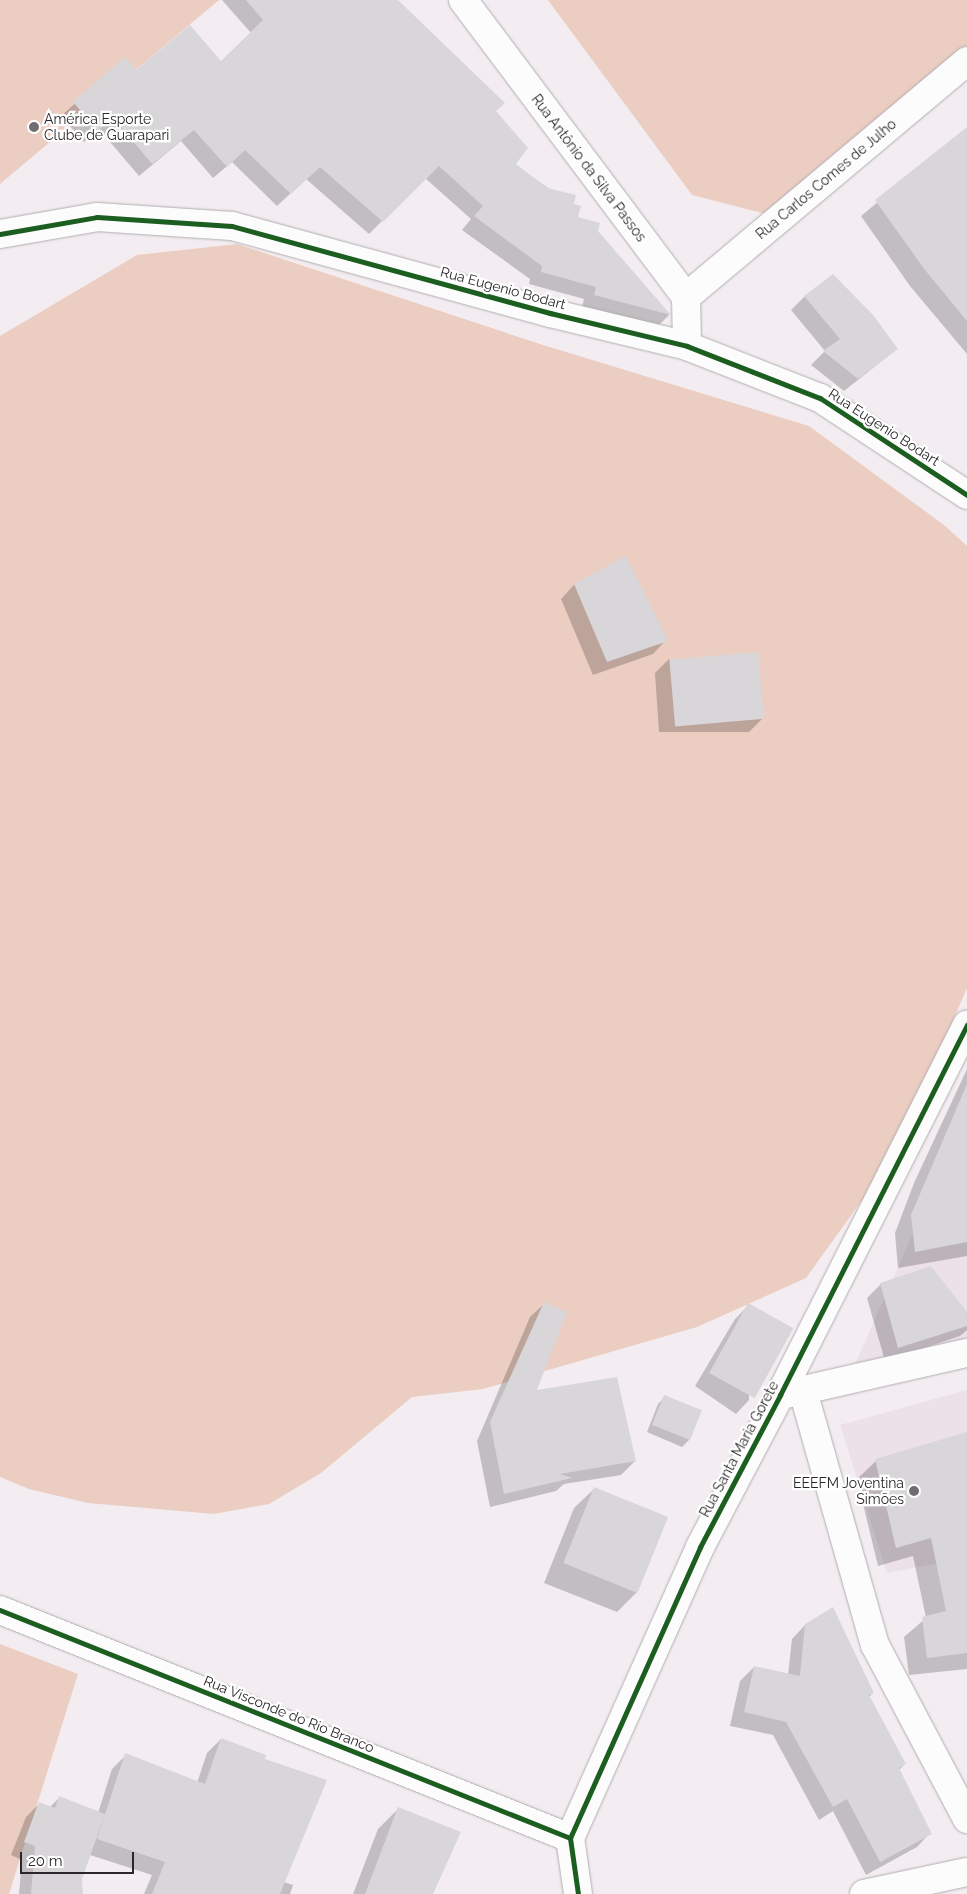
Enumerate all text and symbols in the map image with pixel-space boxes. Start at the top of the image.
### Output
street label: Rua Antônio da Silva Passos [528,91,650,245]
place label: América Esporte Clube de Guarapari [44,111,169,144]
street label: Rua Carlos Comes de Julho [752,115,900,243]
marker: América Esporte Clube de Guarapari [28,121,40,133]
street label: Rua Eugenio Bodart [439,263,567,313]
street label: Rua Eugenio Bodart [825,385,943,469]
street label: Rua Santa Maria Gorete [696,1378,782,1520]
place label: EEEFM Joventina Simões [793,1475,904,1508]
marker: EEEFM Joventina Simões [908,1485,920,1497]
street label: Rua Visconde do Rio Branco [201,1672,377,1756]
scale bar [22,1842,136,1874]
text: 20 m [28,1852,63,1870]

